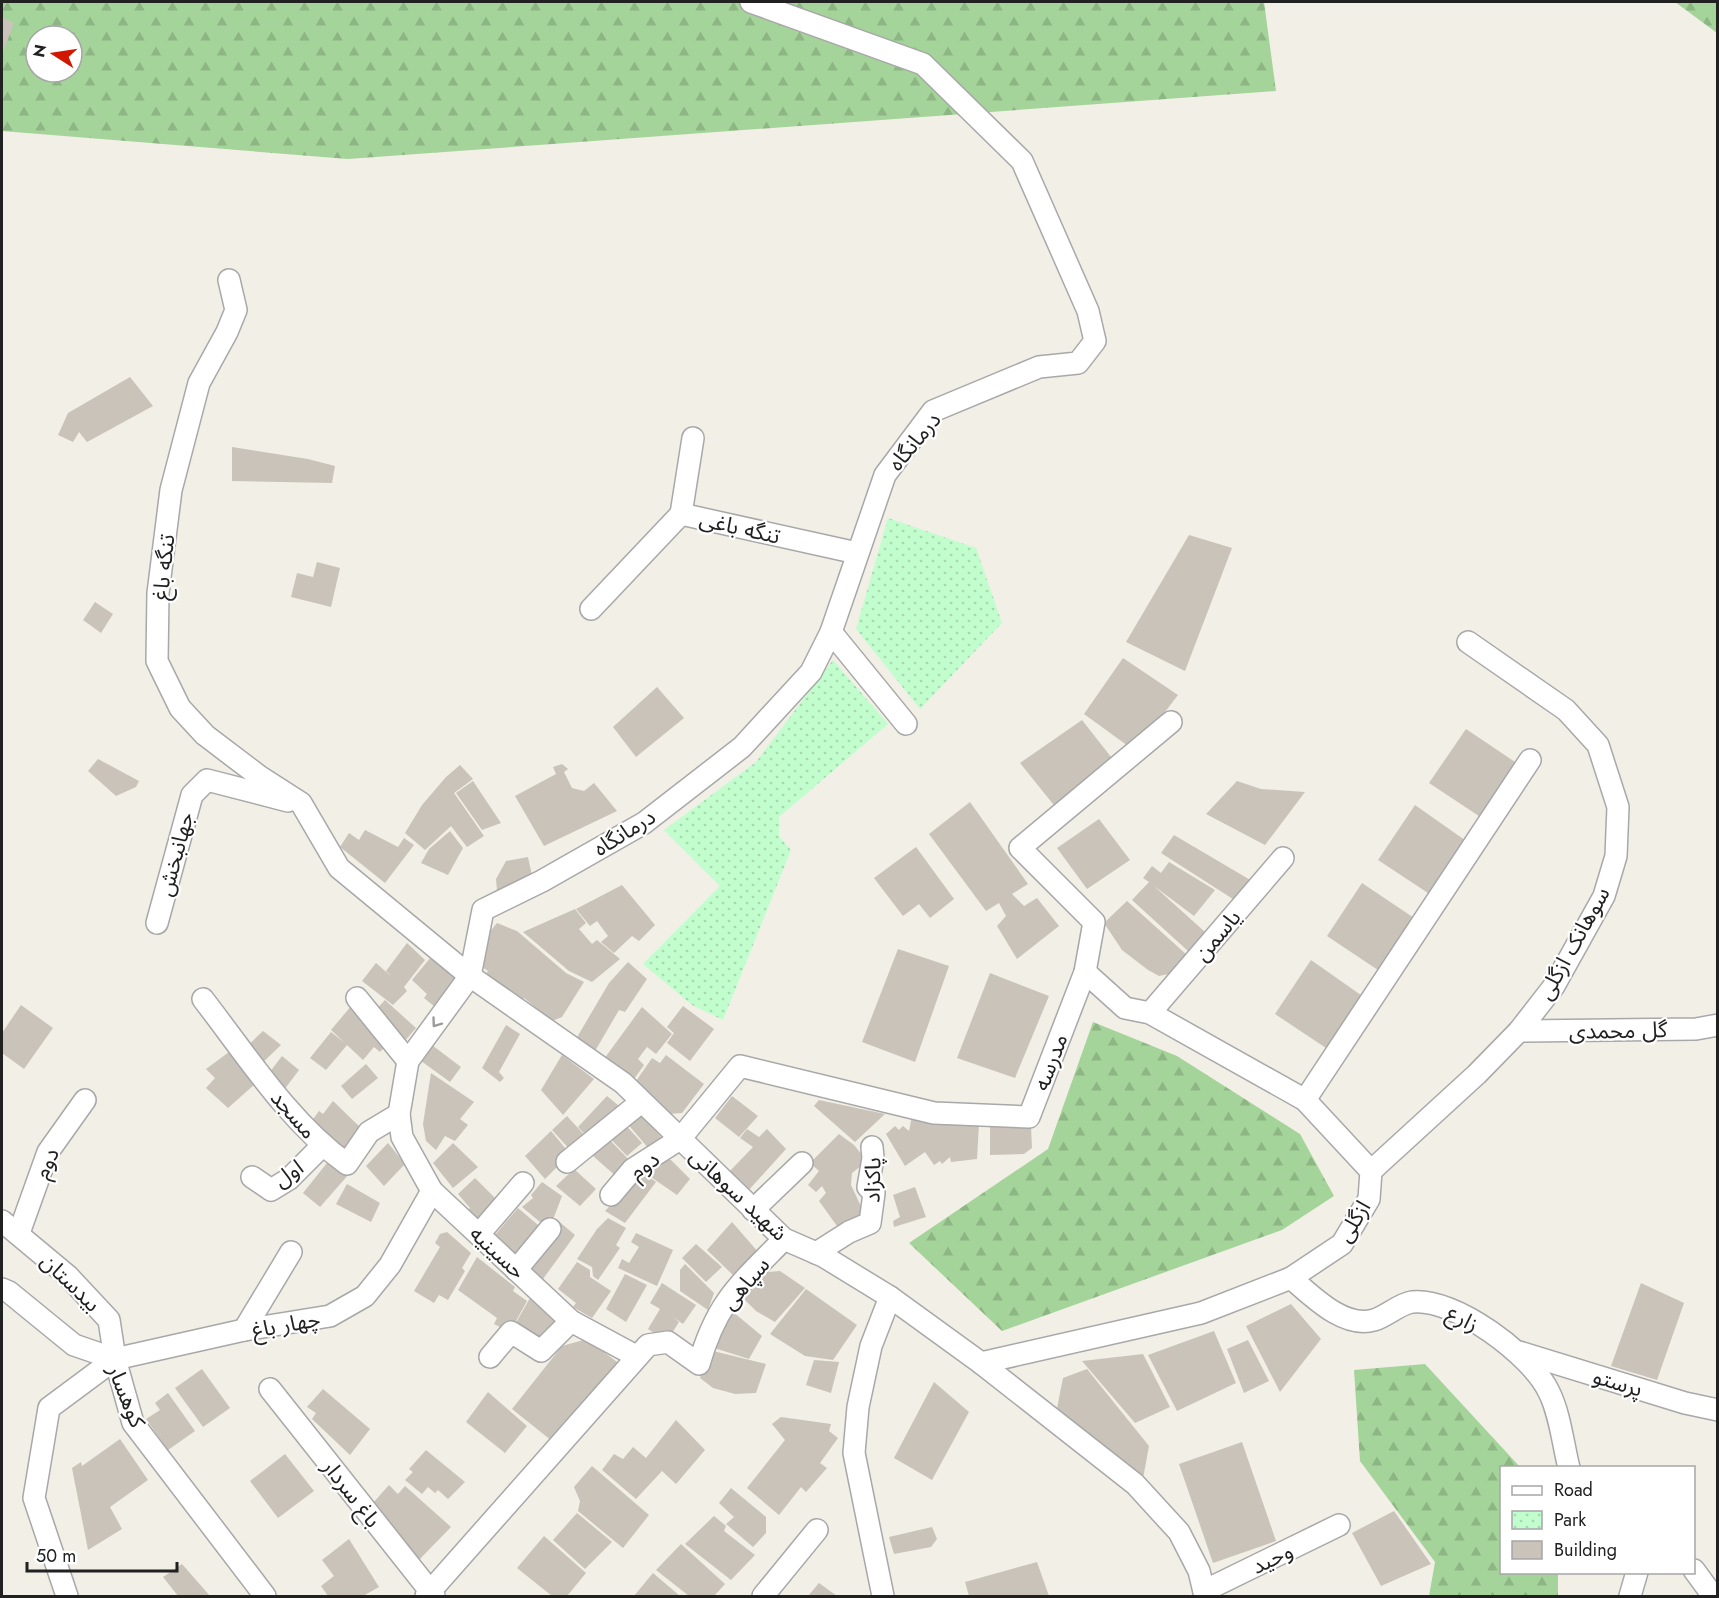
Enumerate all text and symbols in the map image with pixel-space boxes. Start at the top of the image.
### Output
north arrow [24,24,84,84]
text: N [27,42,52,60]
street label: درمانگاه [880,405,948,477]
street label: تنگه باغی [696,502,784,552]
street label: تنگه باغ [144,532,183,602]
street label: درمانگاه [587,800,661,864]
street label: جهانبخش [148,808,202,900]
street label: سوهانک ازگلی [1529,881,1617,1005]
street label: یاسمن [1186,902,1248,968]
street label: گل محمدی [1569,1013,1668,1047]
one-way arrow [432,1016,443,1027]
street label: مدرسه [1025,1029,1075,1095]
street label: مسجد [264,1082,324,1146]
street label: شهید سوهانی [683,1140,795,1248]
street label: دوم [25,1142,68,1184]
street label: دوم [622,1143,667,1188]
street label: اول [266,1151,310,1195]
street label: پاکزاد [856,1157,888,1203]
street label: ازگلی [1328,1194,1378,1248]
street label: حسینیه [463,1218,533,1286]
street label: بیدستان [34,1245,108,1319]
street label: سپاهی [713,1250,777,1316]
street label: زارع [1441,1296,1485,1341]
street label: چهار باغ [249,1302,323,1347]
street label: کوهسار [100,1359,154,1433]
street label: پرستو [1589,1359,1647,1405]
street label: باغ سردار [314,1451,389,1535]
legend [1500,1466,1695,1574]
text: Road [1554,1477,1593,1503]
text: Park [1554,1507,1586,1533]
street label: وحید [1246,1534,1298,1582]
scale bar [27,1535,177,1573]
text: Building [1554,1537,1617,1563]
text: 50 m [36,1543,76,1569]

